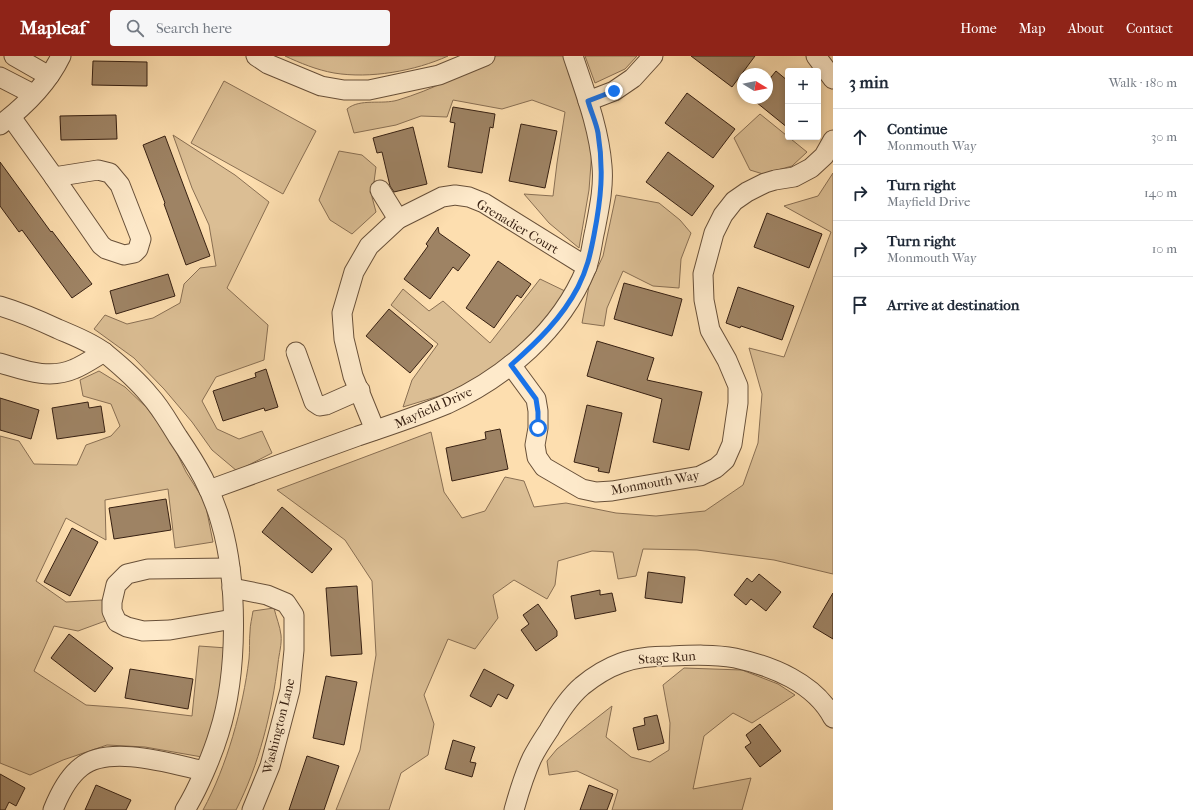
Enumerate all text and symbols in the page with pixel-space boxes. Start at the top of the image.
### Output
search box [110,10,390,46]
text: Mapleaf [20,17,86,39]
icon: search [124,17,146,39]
text: Search here [156,19,232,37]
text: Home [960,20,997,37]
text: Map [1019,20,1046,37]
text: About [1068,20,1104,37]
text: Contact [1126,20,1173,37]
north arrow [737,68,773,104]
map controls [785,68,821,140]
button: + [785,68,821,104]
text: 3 min [849,72,889,92]
text: Walk · 180 m [1109,75,1177,90]
route end [605,82,623,100]
button: − [785,104,821,140]
text: Continue [887,120,947,138]
icon: ahead [849,126,871,148]
text: 30 m [1151,129,1177,144]
text: Monmouth Way [887,138,977,153]
text: Turn right [887,176,956,194]
icon: right [849,182,871,204]
text: 140 m [1144,185,1177,200]
text: Mayfield Drive [887,194,970,209]
street label: Grenadier Court [474,196,562,257]
text: Turn right [887,232,956,250]
icon: right [849,238,871,260]
text: 10 m [1152,241,1177,256]
text: Monmouth Way [887,250,977,265]
icon: arrive [849,294,871,316]
text: Arrive at destination [887,296,1019,314]
street label: Mayfield Drive [392,383,475,431]
route start [529,419,547,437]
street label: Monmouth Way [610,467,702,498]
street label: Stage Run [638,648,697,667]
street label: Washington Lane [259,676,298,776]

